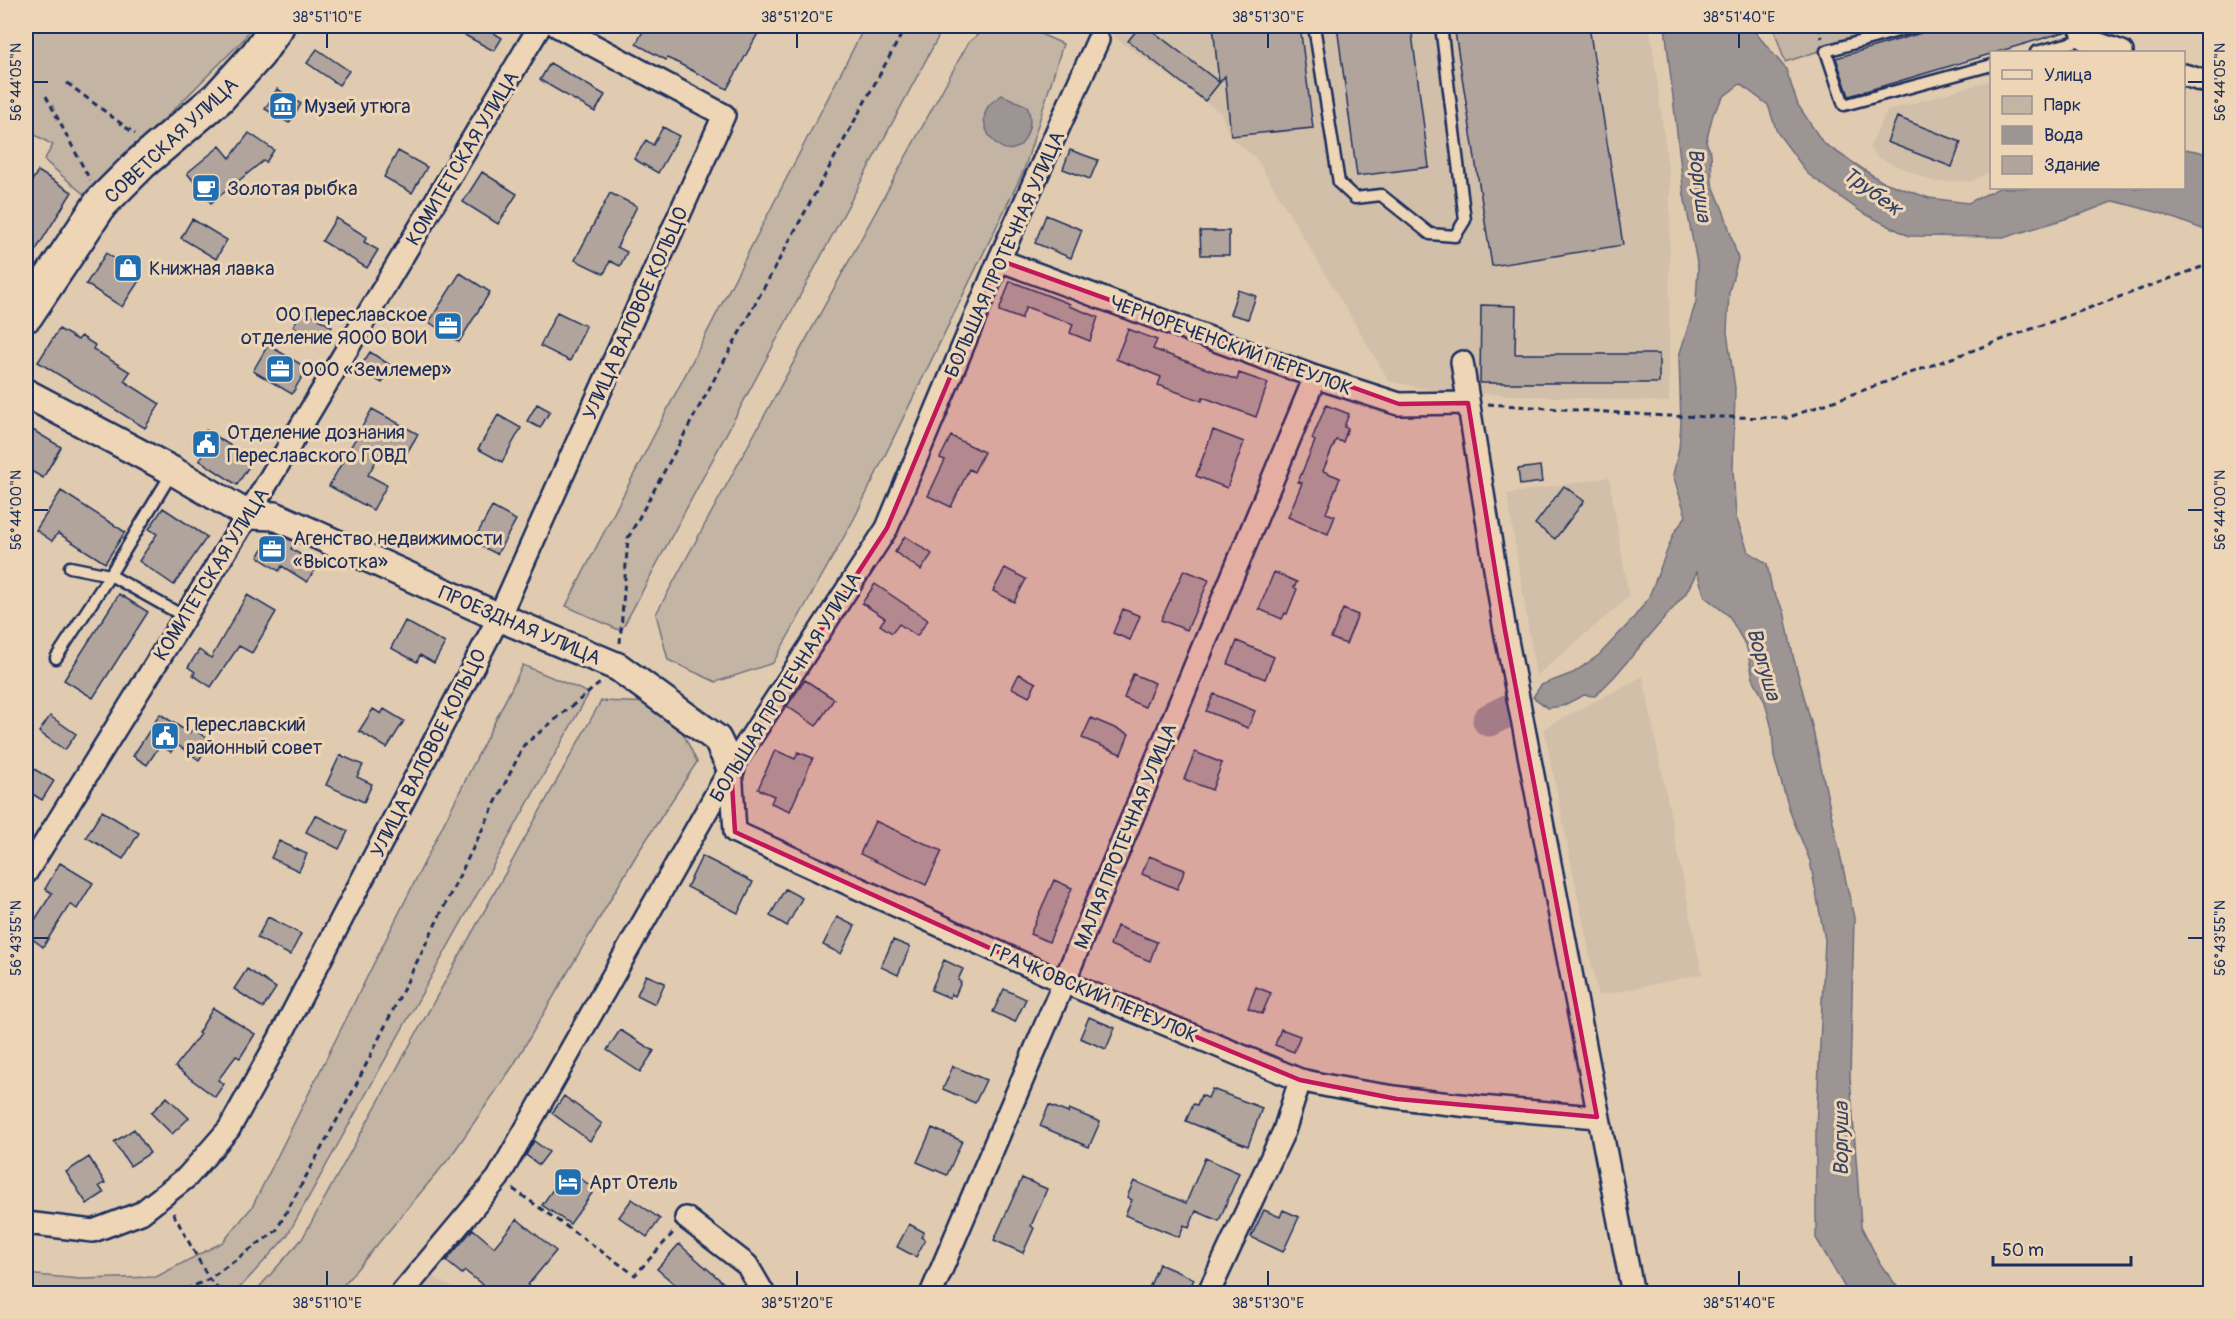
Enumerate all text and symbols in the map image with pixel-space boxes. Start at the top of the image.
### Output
text: 38°51'10"E [292,8,362,27]
text: 38°51'20"E [761,8,833,27]
text: 38°51'30"E [1232,8,1304,27]
text: 38°51'40"E [1703,8,1775,27]
text: 56°44'05"N [7,43,26,121]
text: 56°44'05"N [2211,43,2230,121]
legend [1990,51,2185,189]
text: Улица [2044,64,2092,87]
street label: КОМИТЕТСКАЯ УЛИЦА [400,66,524,250]
street label: СОВЕТСКАЯ УЛИЦА [99,72,243,209]
museum icon: Музей утюга [267,90,299,122]
place label: Музей утюга [304,94,411,119]
text: Парк [2044,94,2081,117]
text: Вода [2044,124,2083,147]
street label: БОЛЬШАЯ ПРОТЕЧНАЯ УЛИЦА [939,127,1070,381]
water label: Воргуша [1682,147,1718,225]
text: Здание [2044,154,2100,177]
water label: Трубеж [1837,161,1909,224]
cafe icon: Золотая рыбка [190,172,222,204]
place label: Золотая рыбка [227,176,357,201]
street label: УЛИЦА ВАЛОВОЕ КОЛЬЦО [577,203,694,424]
shop icon: Книжная лавка [112,252,144,284]
place label: Книжная лавка [149,256,274,281]
street label: ЧЕРНОРЕЧЕНСКИЙ ПЕРЕУЛОК [1106,290,1355,401]
place label: ОО Переславское отделение ЯООО ВОИ [241,302,427,350]
office icon: ОО Переславское отделение ЯООО ВОИ [432,310,464,342]
office icon: ООО «Землемер» [264,353,296,385]
place label: ООО «Землемер» [301,357,451,382]
place label: Отделение дознания Переславского ГОВД [227,420,408,468]
public building icon: Отделение дознания Переславского ГОВД [190,428,222,460]
text: 56°44'00"N [7,470,26,550]
text: 56°44'00"N [2211,470,2230,550]
street label: КОМИТЕТСКАЯ УЛИЦА [148,483,275,665]
place label: Агенство недвижимости «Высотка» [293,526,502,574]
office icon: Агенство недвижимости «Высотка» [256,533,288,565]
street label: БОЛЬШАЯ ПРОТЕЧНАЯ УЛИЦА [704,567,867,807]
street label: ПРОЕЗДНАЯ УЛИЦА [435,580,605,671]
water label: Воргуша [1740,625,1787,705]
street label: УЛИЦА ВАЛОВОЕ КОЛЬЦО [365,645,492,862]
place label: Переславский районный совет [186,712,322,760]
public building icon: Переславский районный совет [149,720,181,752]
street label: МАЛАЯ ПРОТЕЧНАЯ УЛИЦА [1069,720,1182,953]
text: 56°43'55"N [7,900,26,976]
text: 56°43'55"N [2211,900,2230,976]
street label: ГРАЧКОВСКИЙ ПЕРЕУЛОК [986,938,1201,1049]
water label: Воргуша [1828,1101,1855,1176]
hotel icon: Арт Отель [552,1166,584,1198]
place label: Арт Отель [589,1170,678,1195]
scale bar [1993,1229,2131,1267]
text: 50 m [2002,1239,2044,1262]
text: 38°51'10"E [292,1294,362,1313]
text: 38°51'20"E [761,1294,833,1313]
text: 38°51'30"E [1232,1294,1304,1313]
text: 38°51'40"E [1703,1294,1775,1313]

